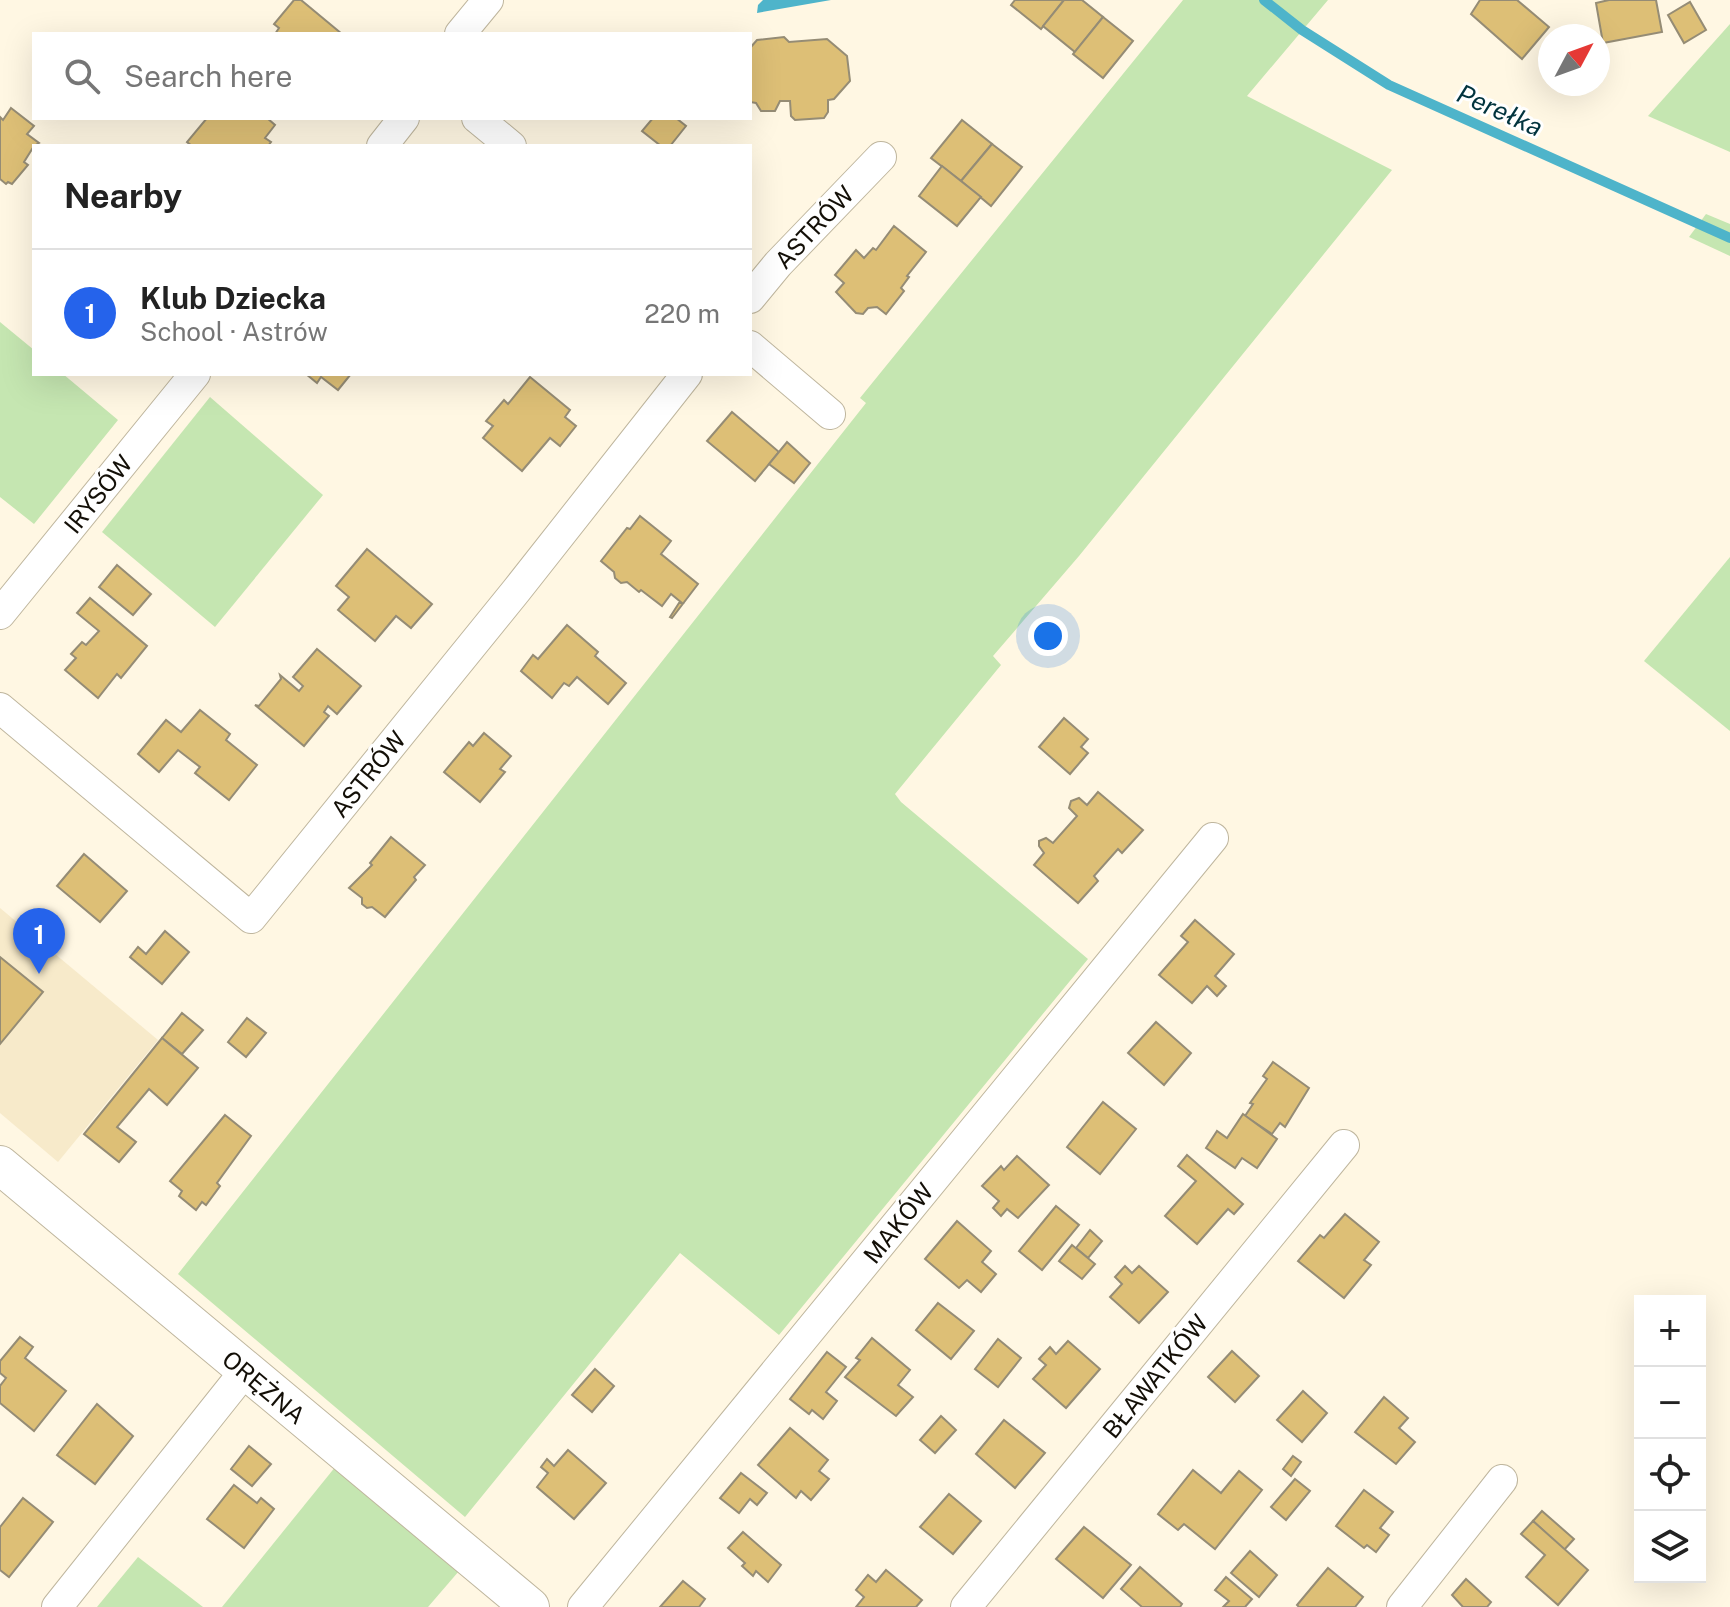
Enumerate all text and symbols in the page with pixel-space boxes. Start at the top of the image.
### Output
north arrow [1538,24,1610,96]
search box [32,32,752,120]
icon: search [60,54,104,98]
text: Search here [124,58,292,94]
water label: Perełka [1452,77,1548,143]
text: Nearby [64,176,182,216]
street label: ASTRÓW [769,180,859,274]
text: Klub Dziecka [140,280,326,316]
text: 1 [84,298,96,329]
text: 220 m [644,298,720,329]
text: School · Astrów [140,316,328,347]
street label: IRYSÓW [58,449,138,539]
your location [1028,616,1068,656]
street label: ASTRÓW [325,725,411,823]
pin: 1 [13,908,65,974]
street label: MAKÓW [857,1177,939,1269]
map controls [1634,1295,1706,1583]
button: + [1634,1295,1706,1367]
street label: BŁAWATKÓW [1097,1309,1213,1443]
street label: ORĘŻNA [217,1344,311,1430]
button: − [1634,1367,1706,1439]
button: locate [1634,1439,1706,1511]
button: layers [1634,1511,1706,1583]

